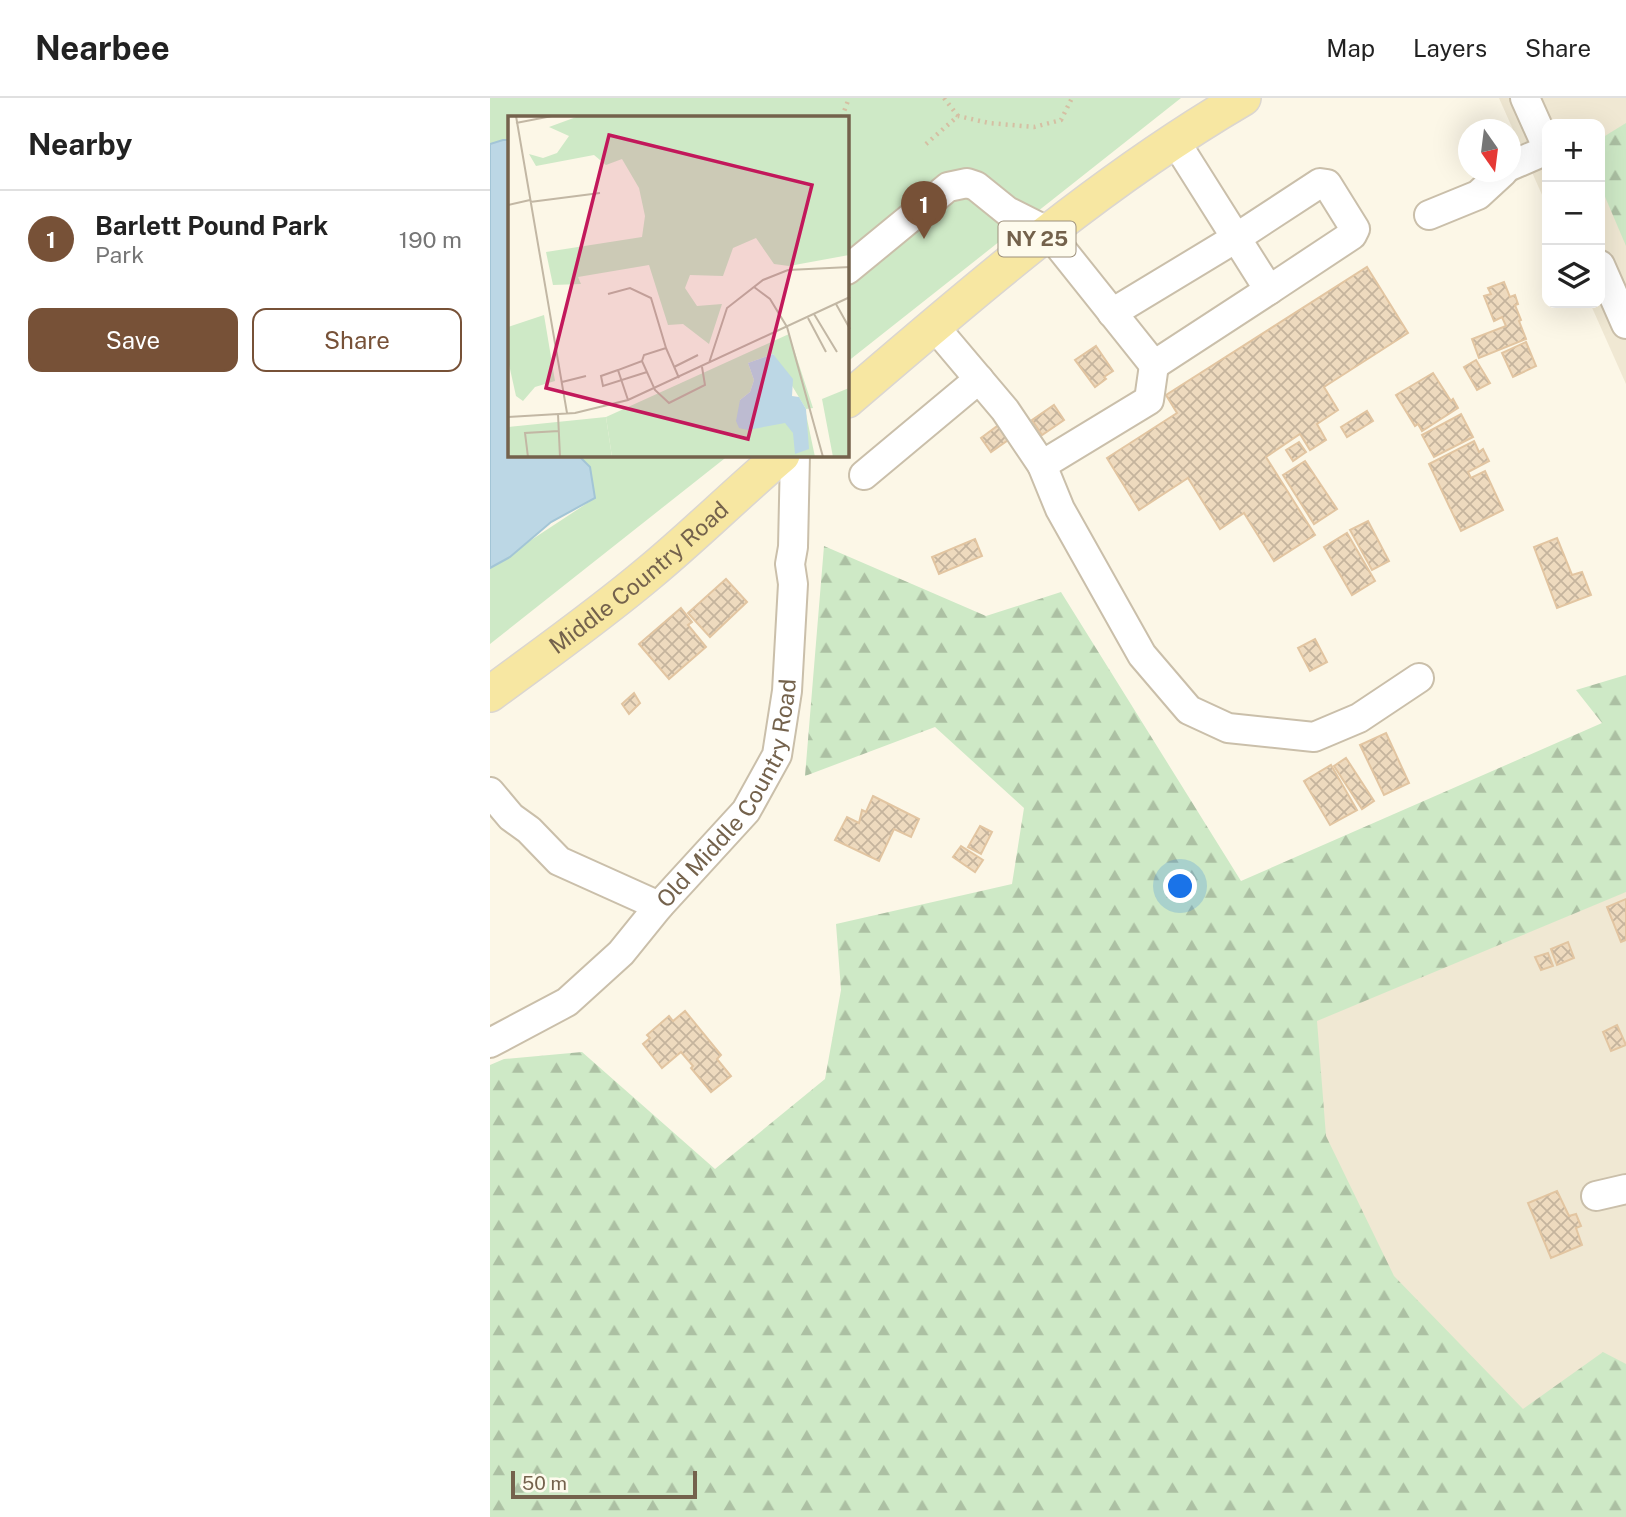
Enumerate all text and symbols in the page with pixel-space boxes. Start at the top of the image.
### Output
text: Nearbee [35,29,170,67]
text: Map [1326,34,1375,62]
text: Layers [1413,34,1487,62]
text: Share [1525,34,1591,62]
inset map [508,116,849,457]
north arrow [1458,119,1521,182]
map controls [1542,119,1605,308]
button: + [1542,119,1605,182]
text: Nearby [28,126,132,162]
pin: 1 [901,181,947,239]
button: − [1542,182,1605,245]
text: Barlett Pound Park [95,210,328,241]
road number: NY 25 [998,222,1076,256]
text: 1 [46,226,56,253]
text: 190 m [399,226,462,253]
text: Park [95,241,144,268]
button: layers [1542,245,1605,308]
button: Save [28,308,238,372]
button: Share [252,308,462,372]
street label: Middle Country Road [544,496,734,659]
street label: Old Middle Country Road [651,678,801,913]
your location [1163,869,1197,903]
scale bar [511,1468,696,1500]
text: 50 m [522,1472,567,1494]

